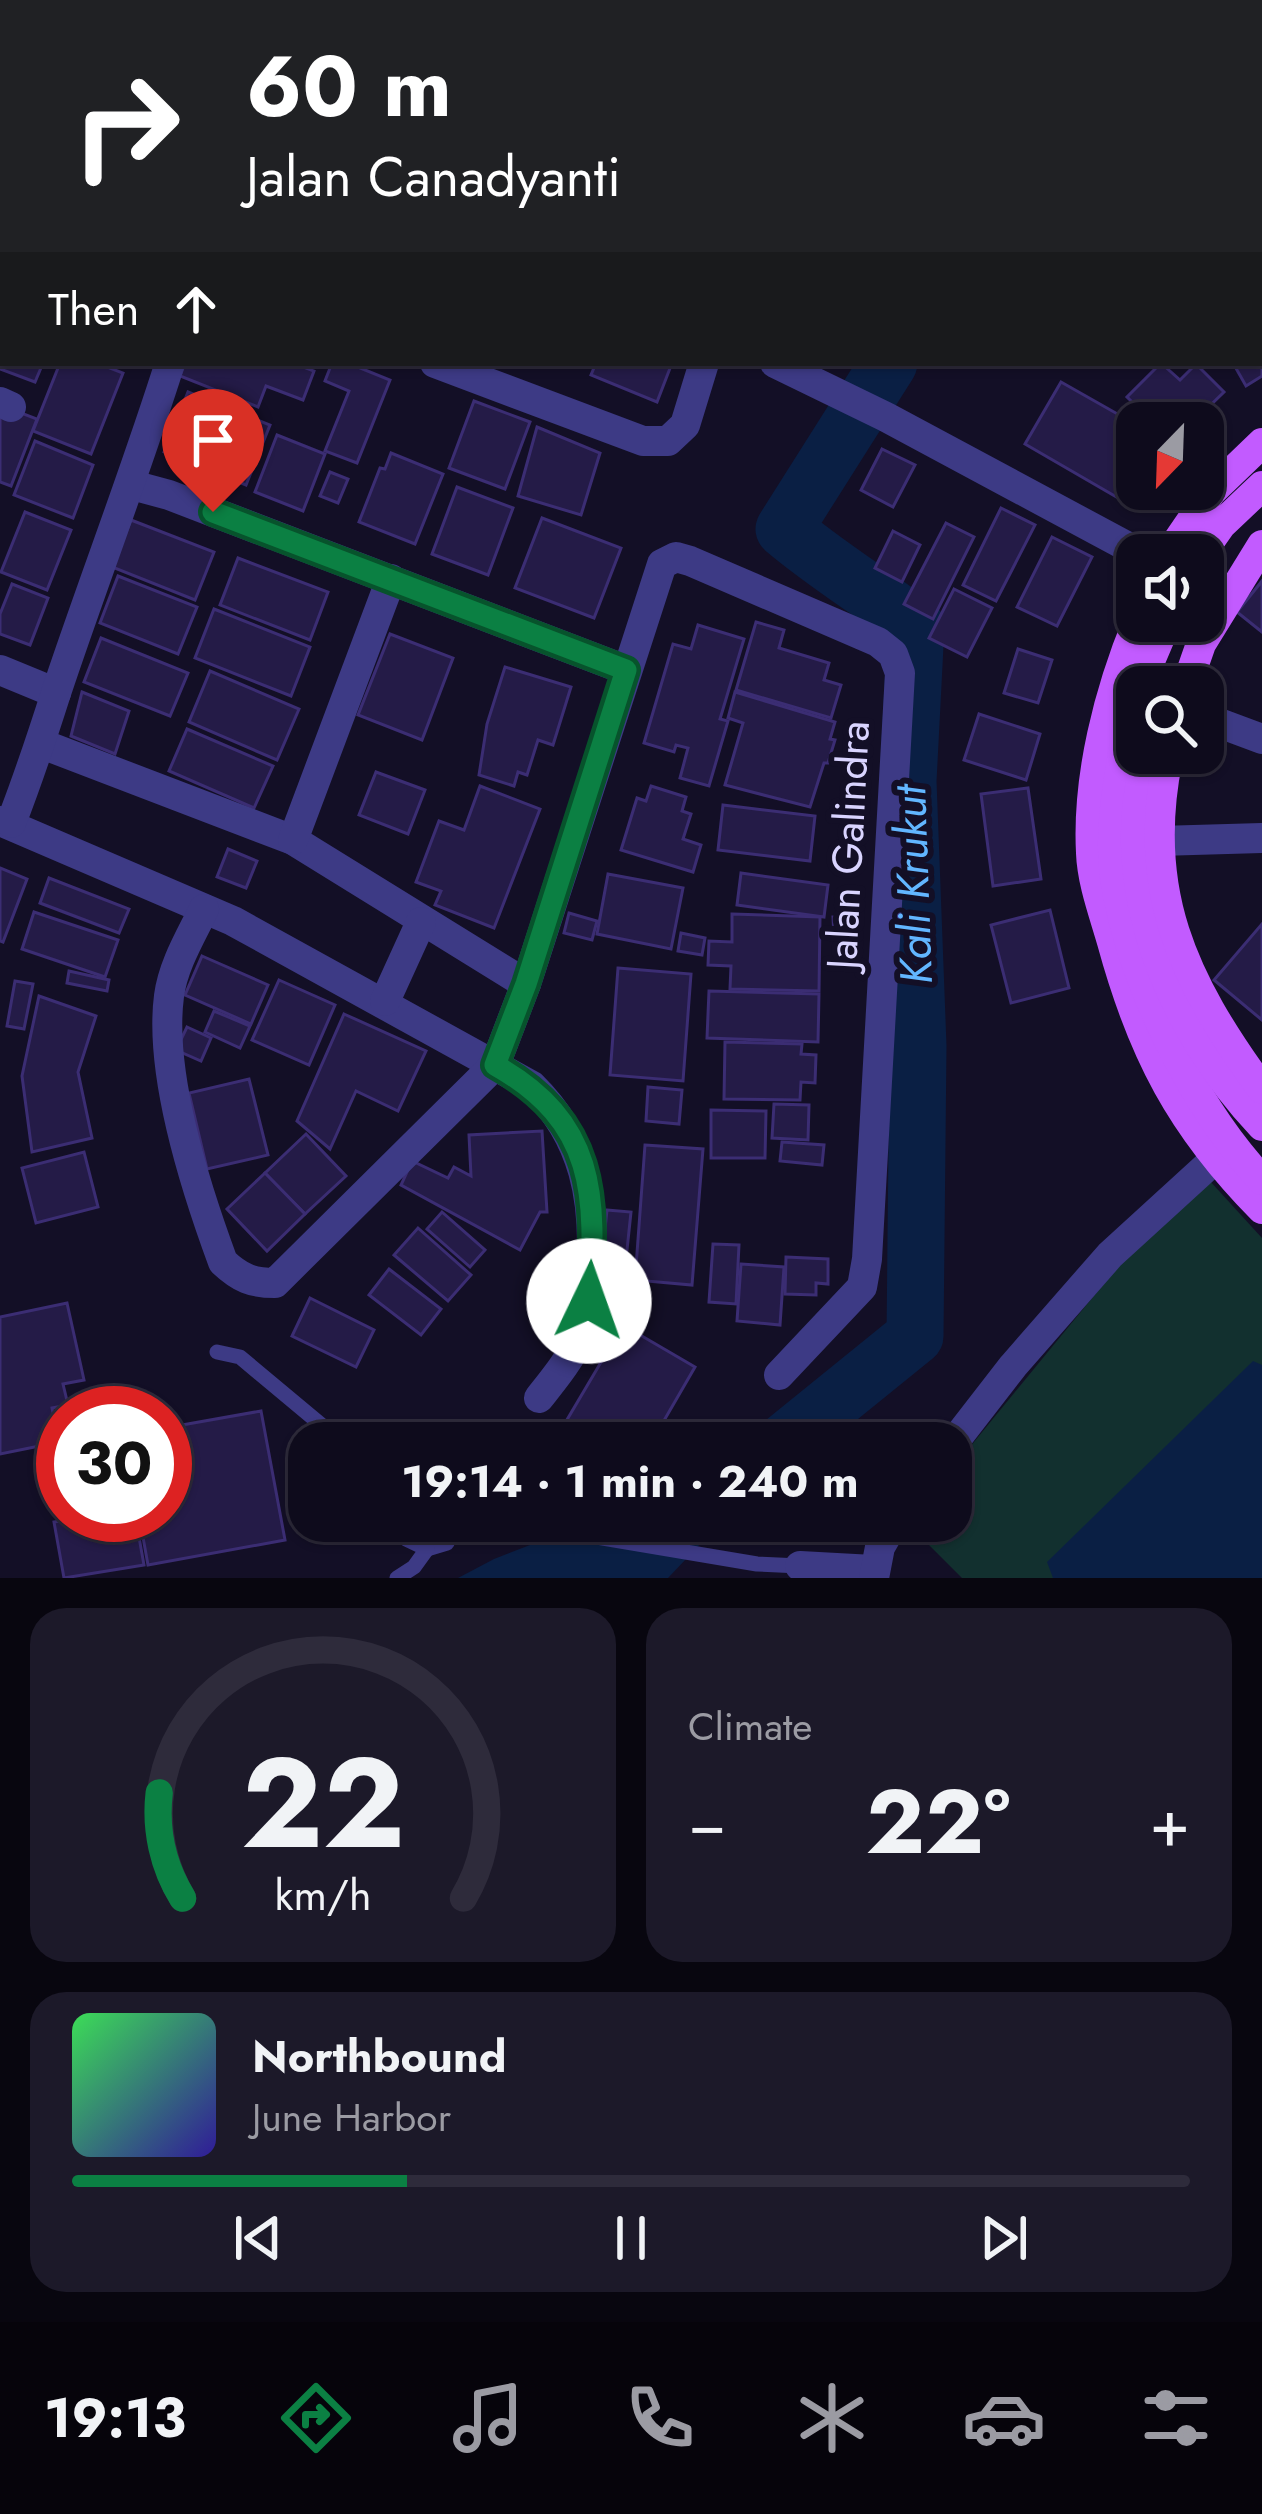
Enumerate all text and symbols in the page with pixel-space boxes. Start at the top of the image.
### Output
text: 60 m [246,26,452,148]
icon: right [48,48,204,204]
text: Jalan Canadyanti [246,138,621,216]
icon: ahead [163,276,229,342]
text: Then [48,277,139,342]
pin [162,389,264,512]
north arrow [1116,402,1224,510]
map controls [1116,402,1224,774]
icon: arrive [180,407,246,473]
button: sound [1116,534,1224,642]
button: search [1116,666,1224,774]
street label: Jalan Galindra [811,719,885,976]
water label: Kali Krukut [877,782,949,986]
position arrow [526,1238,652,1364]
speed limit sign: 30 [36,1386,192,1542]
text: 19:14 · 1 min · 240 m [401,1449,859,1514]
text: Climate [688,1698,812,1755]
text: 22 [241,1713,405,1894]
text: 22° [866,1757,1011,1887]
text: − [688,1775,727,1871]
text: + [1149,1775,1190,1871]
text: km/h [275,1864,371,1926]
text: Northbound [252,2024,507,2089]
text: June Harbor [252,2089,451,2146]
icon: previous [225,2205,291,2271]
icon: pause [598,2205,664,2271]
icon: next [971,2205,1037,2271]
icon: directions [274,2376,358,2460]
icon: music [446,2376,530,2460]
icon: phone [618,2376,702,2460]
icon: climate [790,2376,874,2460]
icon: car [962,2376,1046,2460]
icon: filters [1134,2376,1218,2460]
text: 19:13 [44,2379,186,2457]

